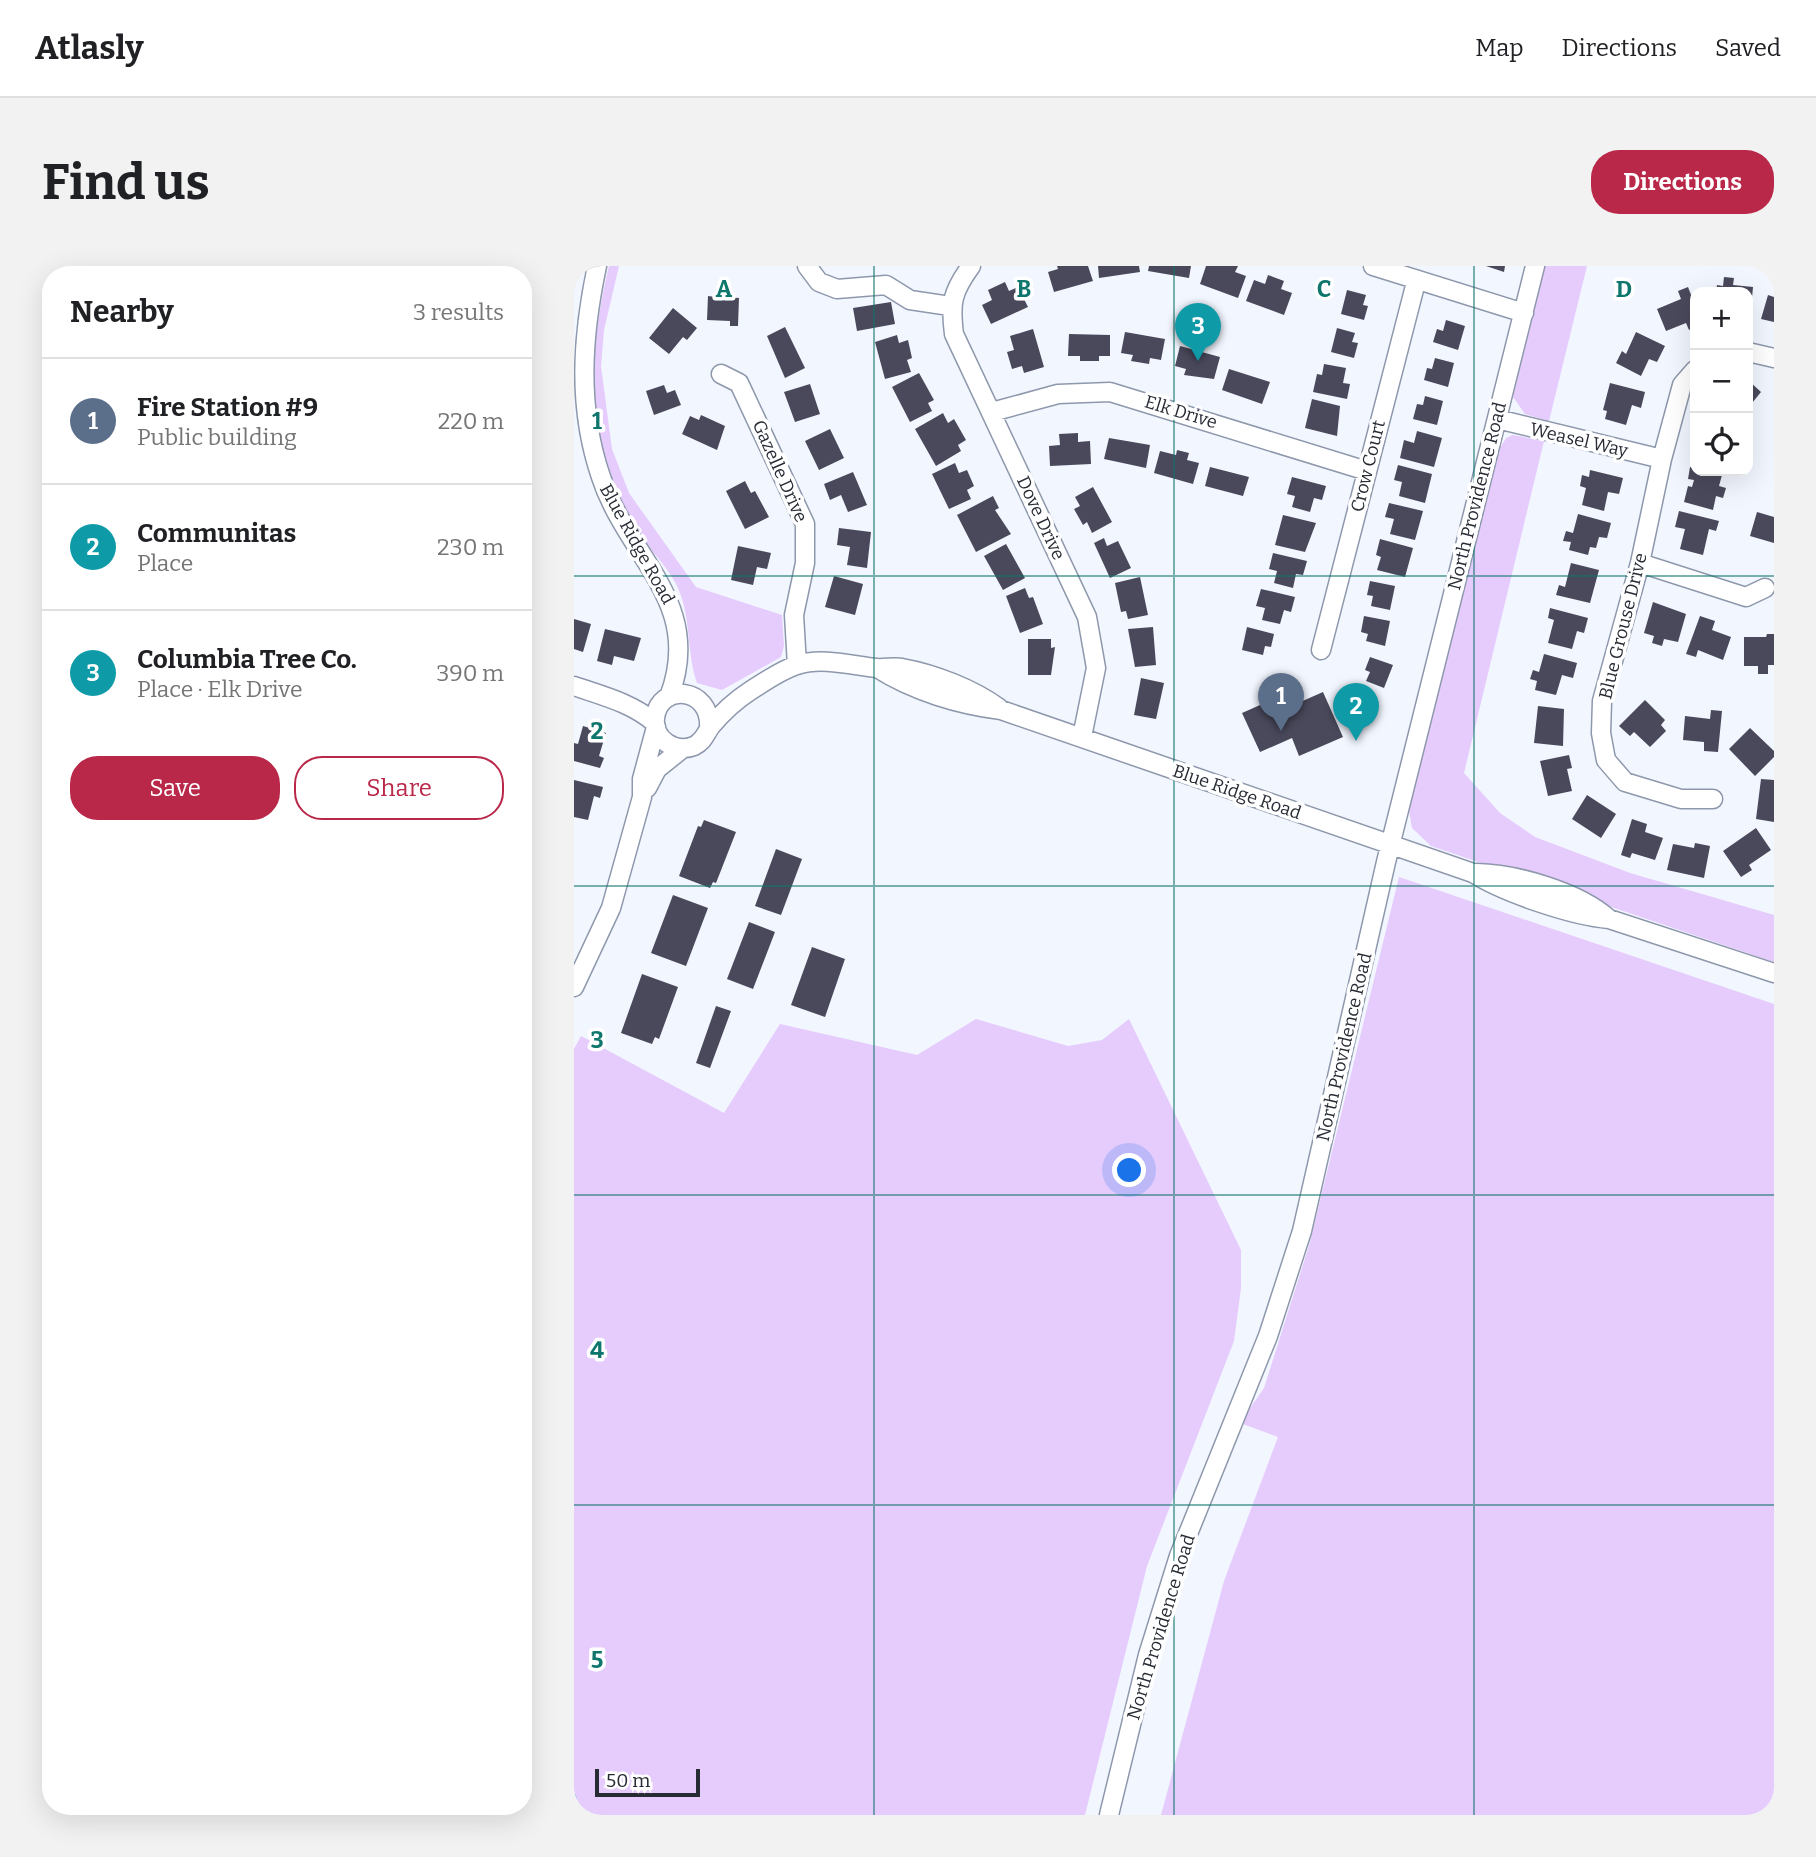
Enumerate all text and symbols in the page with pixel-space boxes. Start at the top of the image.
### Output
text: Atlasly [35,28,144,68]
text: Map [1475,34,1524,62]
text: Directions [1562,34,1677,62]
text: Saved [1715,34,1781,62]
button: Directions [1591,150,1774,214]
text: Find us [42,153,210,212]
text: A [716,275,733,303]
text: B [1017,275,1031,303]
text: C [1317,275,1331,303]
text: D [1616,275,1632,303]
map controls [1690,287,1753,476]
button: + [1690,287,1753,350]
text: Nearby [70,294,174,330]
text: 3 results [413,298,504,326]
pin: 3 [1175,303,1221,361]
button: − [1690,350,1753,413]
street label: Elk Drive [1142,391,1220,433]
text: Fire Station #9 [137,392,318,423]
street label: North Providence Road [1443,399,1511,592]
text: 1 [88,407,98,435]
text: 220 m [438,407,504,435]
text: 1 [592,407,602,435]
button: locate [1690,413,1753,476]
street label: Gazelle Drive [748,416,812,526]
street label: Crow Court [1346,417,1390,514]
street label: Weasel Way [1528,418,1631,462]
text: Public building [137,423,297,451]
street label: Dove Drive [1012,473,1070,563]
street label: Blue Ridge Road [595,480,679,608]
text: Communitas [137,518,296,549]
text: 2 [87,533,99,561]
text: 230 m [437,533,504,561]
text: Place [137,549,193,577]
street label: Blue Grouse Drive [1594,551,1652,701]
text: Columbia Tree Co. [137,644,357,675]
text: 3 [86,659,100,687]
text: 390 m [436,659,504,687]
pin: 1 [1258,673,1304,731]
text: Place · Elk Drive [137,675,303,703]
pin: 2 [1333,683,1379,741]
text: 2 [591,717,604,745]
button: Save [70,756,280,820]
button: Share [294,756,504,820]
street label: Blue Ridge Road [1170,760,1304,824]
street label: North Providence Road [1312,950,1376,1143]
text: 3 [590,1026,604,1054]
your location [1112,1153,1146,1187]
text: 4 [590,1336,604,1364]
street label: North Providence Road [1122,1531,1200,1722]
text: 5 [591,1646,603,1674]
scale bar [595,1766,700,1798]
text: 50 m [606,1769,650,1792]

